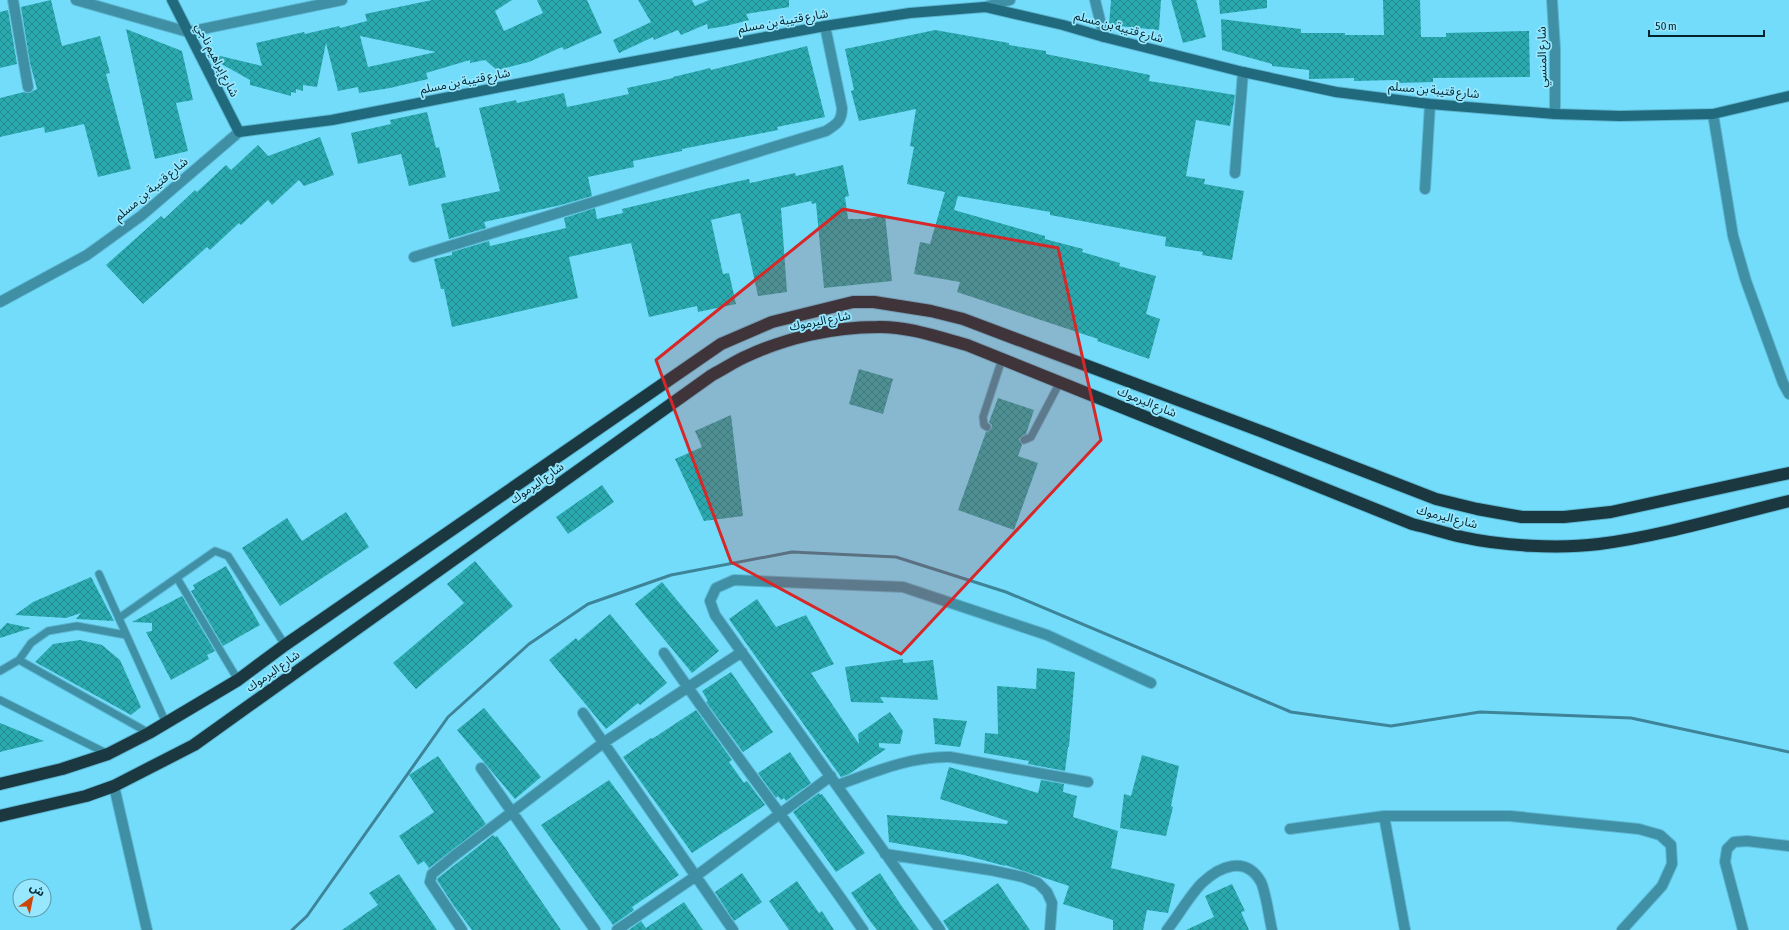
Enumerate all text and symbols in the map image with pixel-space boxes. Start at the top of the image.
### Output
street label: شارع قتيبة بن مسلم [737,6,830,38]
street label: شارع قتيبة بن مسلم [1073,8,1165,48]
scale bar [1649,12,1764,38]
text: 50 m [1655,19,1677,33]
street label: شارع إبراهيم ناجي [190,21,242,100]
street label: شارع المنسي [1534,26,1552,88]
street label: شارع قتيبة بن مسلم [419,65,512,99]
street label: شارع قتيبة بن مسلم [1388,79,1480,103]
street label: شارع قتيبة بن مسلم [111,154,192,225]
street label: شارع اليرموك [788,308,852,336]
street label: شارع اليرموك [1115,384,1179,422]
street label: شارع اليرموك [507,459,568,508]
street label: شارع اليرموك [1415,503,1479,533]
street label: شارع اليرموك [243,647,304,696]
north arrow [12,878,52,918]
text: ش [27,880,47,900]

